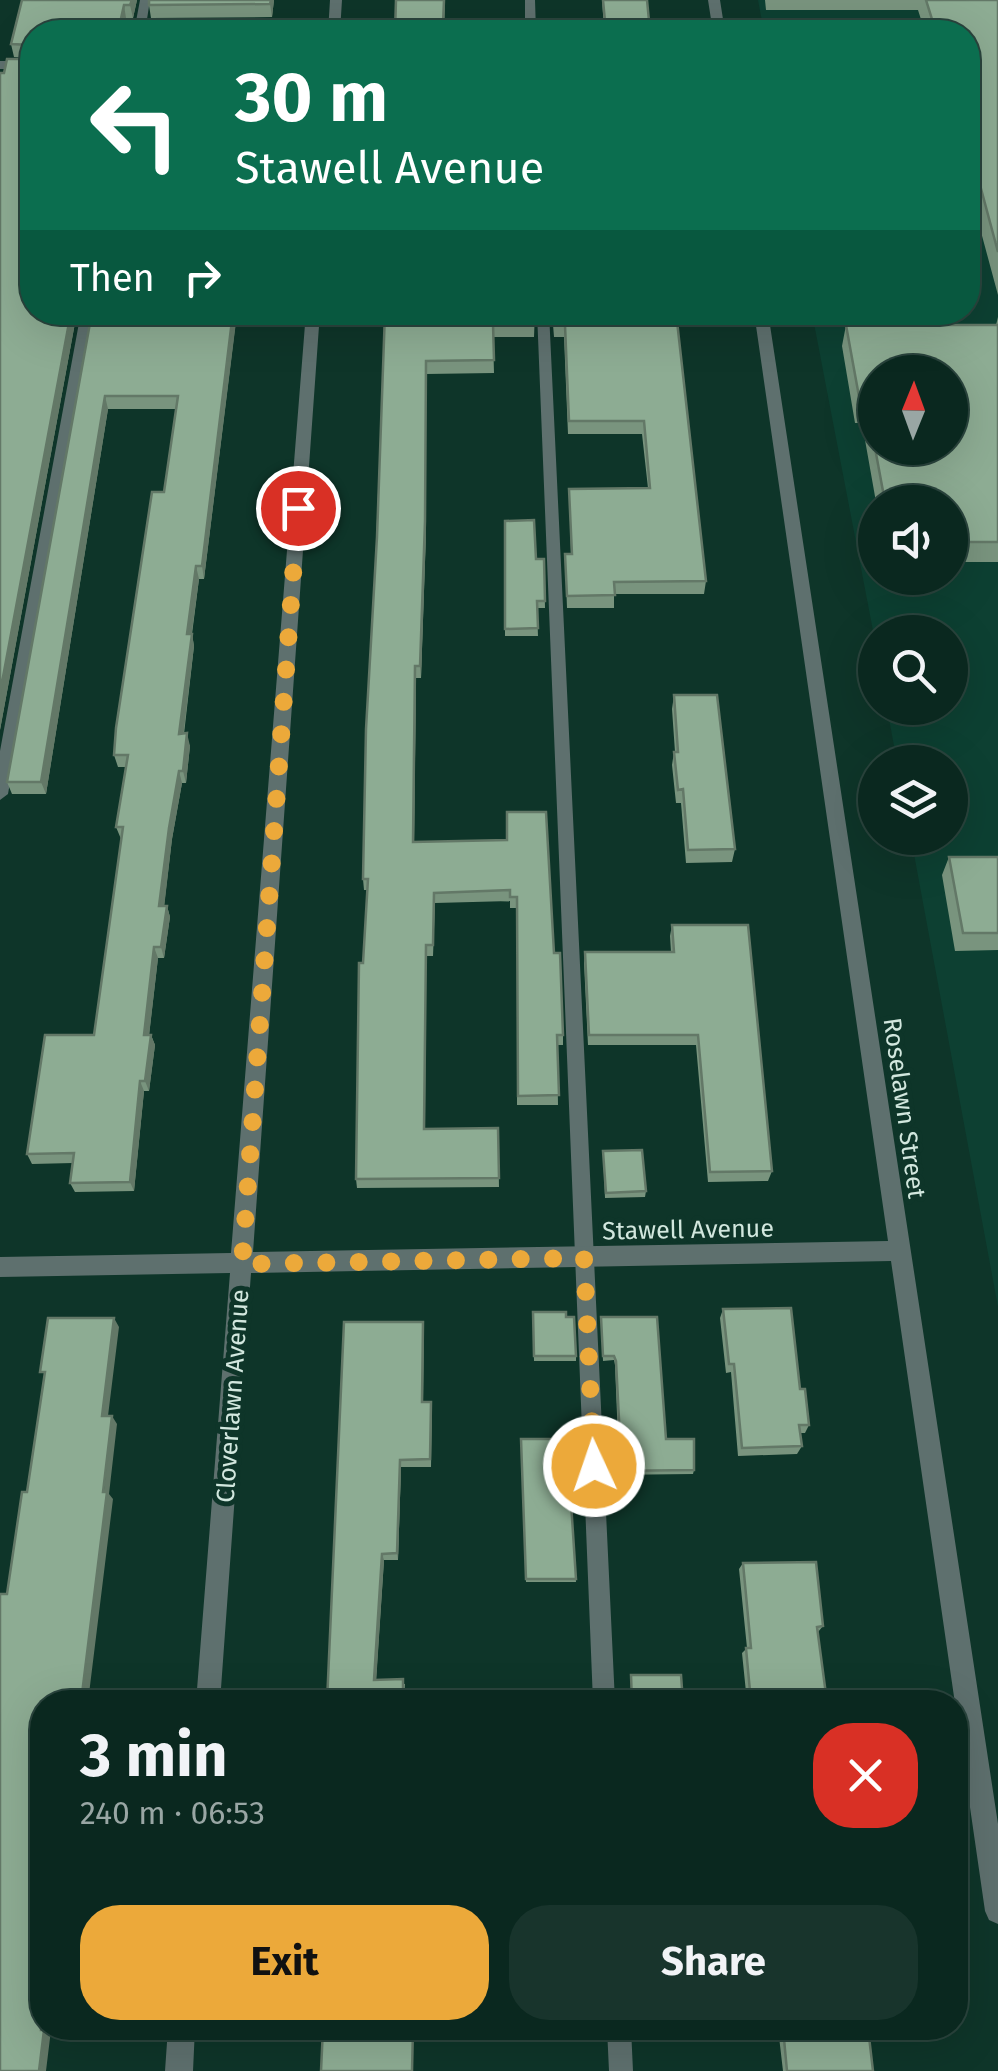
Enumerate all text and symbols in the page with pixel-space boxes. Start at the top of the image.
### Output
text: 30 m [235,56,388,140]
icon: left [70,60,200,190]
text: Stawell Avenue [235,141,544,195]
icon: right [175,250,230,305]
text: Then [70,255,155,301]
north arrow [858,355,968,465]
map controls [858,355,968,855]
pin [256,466,341,551]
icon: arrive [271,481,326,536]
button: sound [858,485,968,595]
button: search [858,615,968,725]
button: layers [858,745,968,855]
street label: Roselawn Street [876,1016,932,1201]
street label: Stawell Avenue [602,1214,774,1246]
street label: Cloverlawn Avenue [211,1288,255,1504]
position arrow [542,1414,646,1518]
text: 3 min [80,1720,228,1792]
button: close [813,1723,918,1828]
text: 240 m · 06:53 [80,1794,265,1832]
button: Exit [80,1905,489,2020]
button: Share [509,1905,918,2020]

